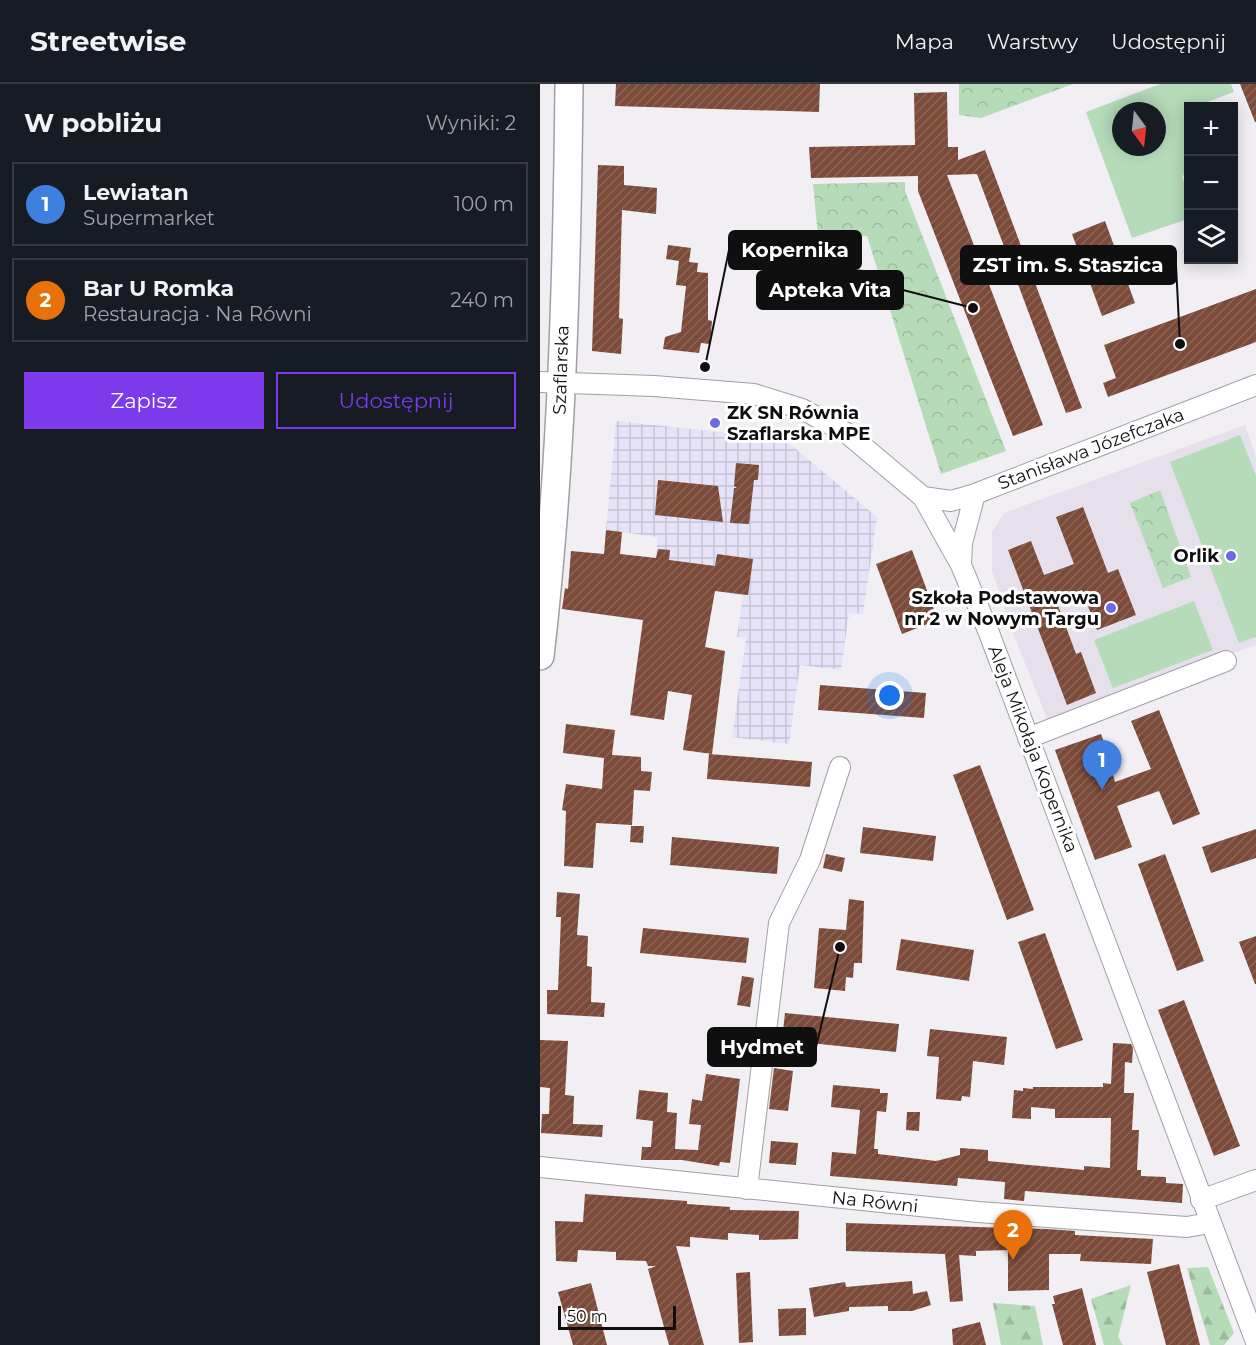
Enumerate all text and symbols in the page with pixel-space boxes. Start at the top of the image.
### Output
text: Streetwise [30,24,186,58]
text: Mapa [895,29,954,54]
text: Warstwy [987,29,1078,54]
text: Udostępnij [1111,29,1226,54]
north arrow [1112,102,1166,156]
map controls [1184,102,1238,264]
button: + [1184,102,1238,156]
text: W pobliżu [24,107,162,139]
text: Wyniki: 2 [426,111,516,135]
button: − [1184,156,1238,210]
text: Lewiatan [83,179,189,206]
text: 1 [42,192,49,216]
text: 100 m [454,192,514,216]
text: Supermarket [83,206,215,230]
button: layers [1184,210,1238,264]
callout: Kopernika [729,231,861,269]
text: Kopernika [741,238,849,262]
callout: ZST im. S. Staszica [961,246,1176,284]
text: ZST im. S. Staszica [972,253,1164,277]
callout: Apteka Vita [757,271,903,309]
text: Bar U Romka [83,275,234,302]
text: Apteka Vita [768,278,891,302]
text: 2 [40,288,51,312]
text: 240 m [450,288,514,312]
text: Restauracja · Na Równi [83,302,312,326]
street label: Szaflarska [548,325,574,415]
button: Zapisz [24,372,264,429]
button: Udostępnij [276,372,516,429]
place label: ZK SN Równia Szaflarska MPE [727,402,870,445]
street label: Stanisława Józefczaka [995,403,1187,495]
marker: ZK SN Równia Szaflarska MPE [708,416,722,430]
place label: Orlik [1173,545,1219,567]
marker: Orlik [1224,549,1238,563]
place label: Szkoła Podstawowa nr 2 w Nowym Targu [904,587,1099,630]
marker: Szkoła Podstawowa nr 2 w Nowym Targu [1104,601,1118,615]
street label: Aleja Mikołaja Kopernika [983,642,1083,856]
your location [875,681,904,710]
pin: 1 [1082,740,1122,790]
callout: Hydmet [708,1028,816,1066]
text: Hydmet [720,1035,804,1059]
street label: Na Równi [831,1187,919,1217]
pin: 2 [994,1210,1032,1260]
scale bar [558,1303,676,1330]
text: 50 m [567,1307,608,1326]

